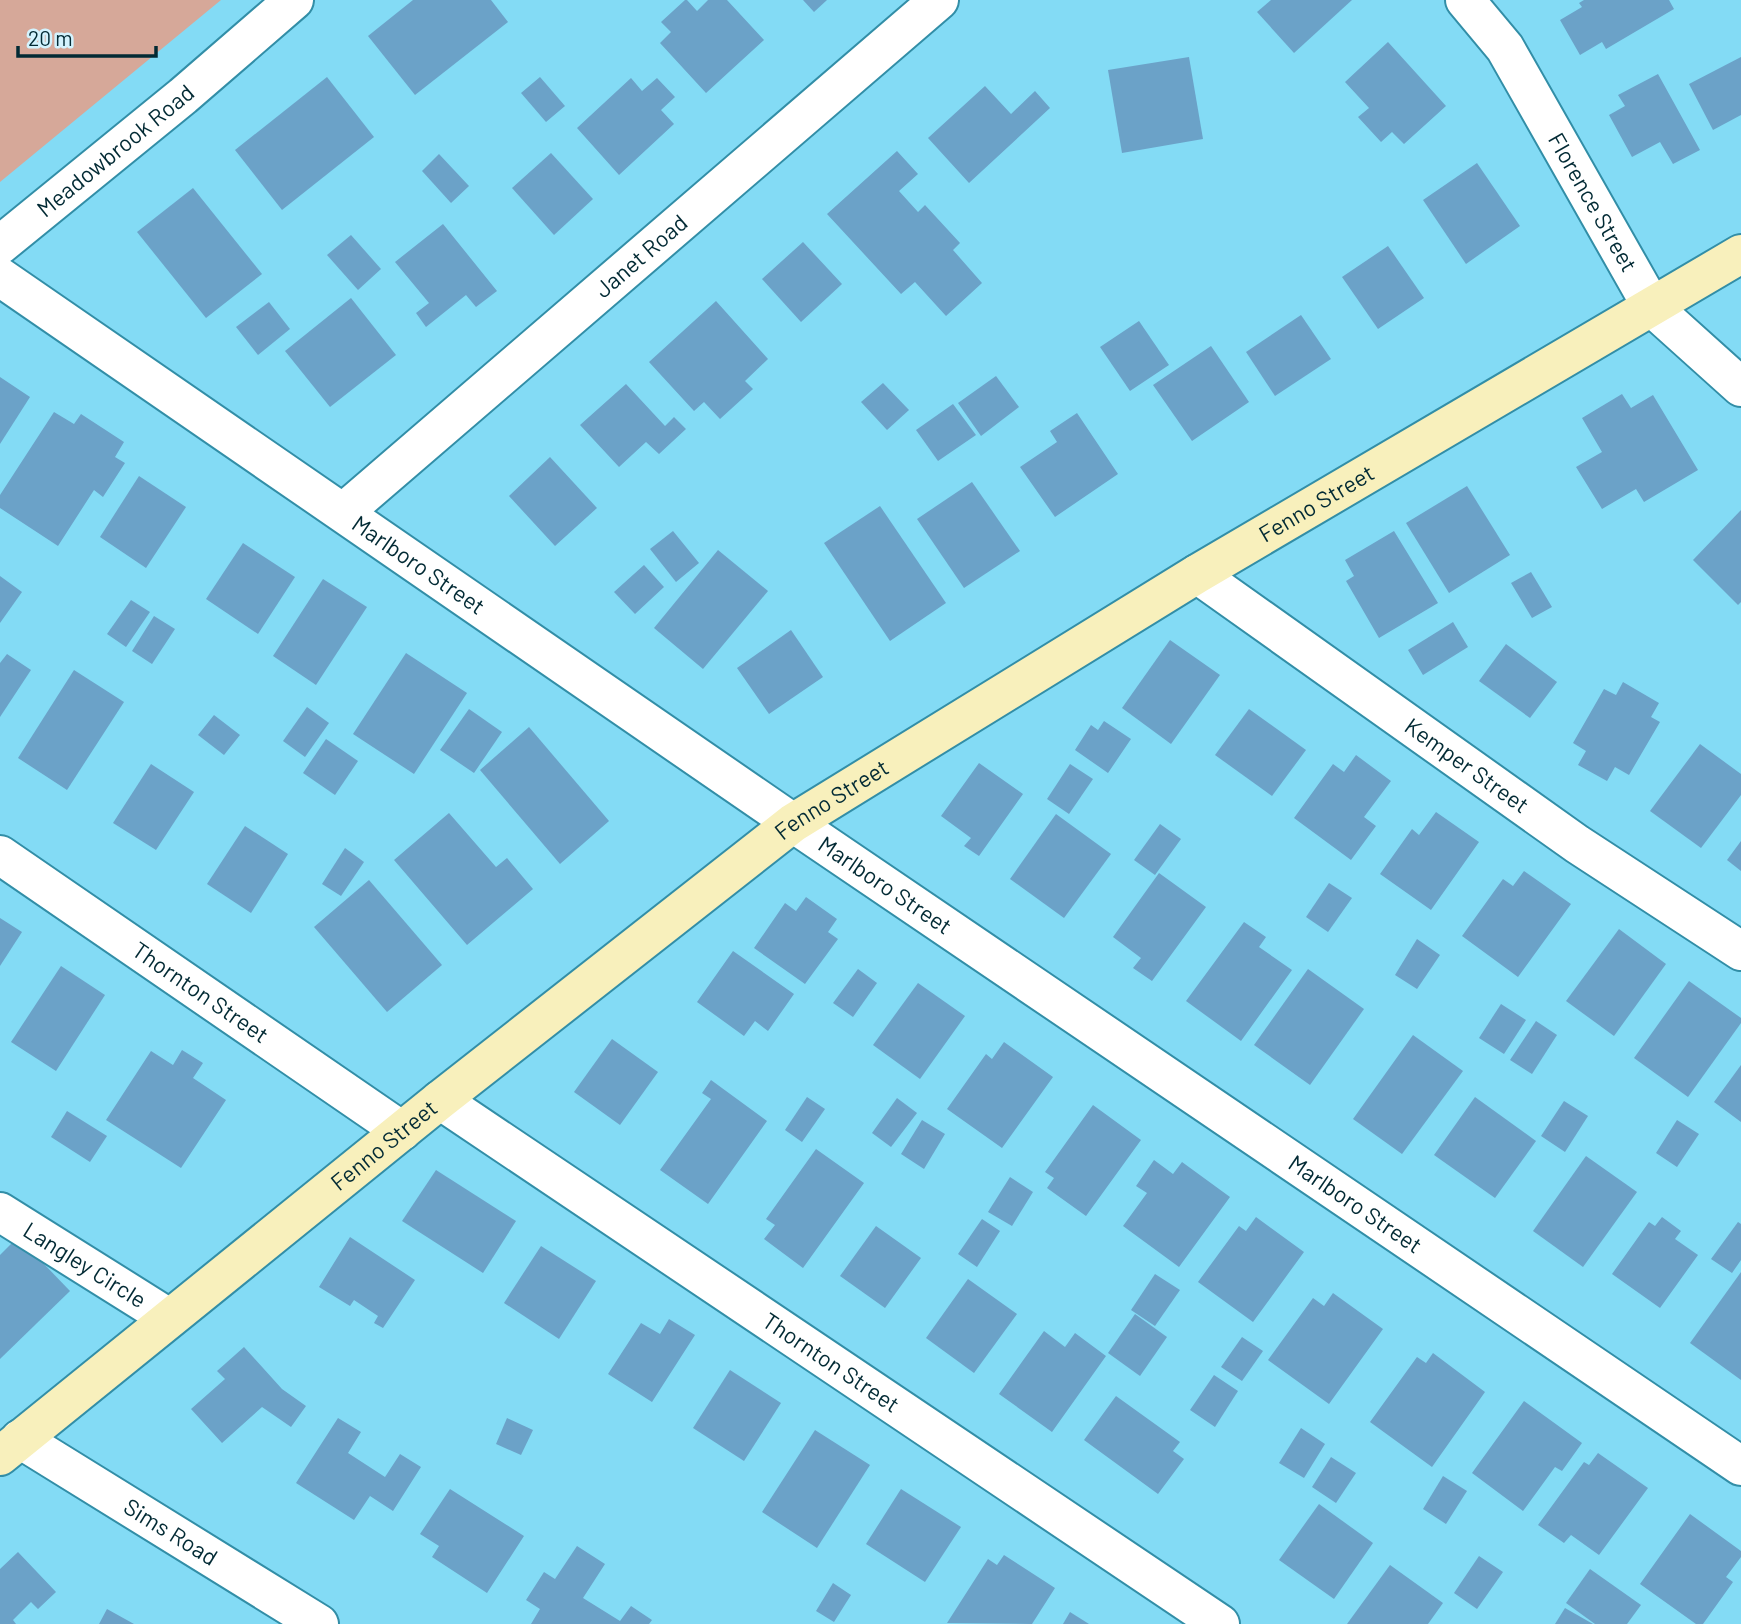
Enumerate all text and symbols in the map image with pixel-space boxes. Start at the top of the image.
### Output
scale bar [18,14,156,58]
text: 20 m [28,25,73,50]
street label: Meadowbrook Road [31,78,199,222]
street label: Florence Street [1543,127,1644,276]
street label: Janet Road [588,208,693,303]
street label: Fenno Street [1253,458,1379,548]
street label: Marlboro Street [347,509,491,620]
street label: Kemper Street [1400,711,1535,818]
street label: Fenno Street [769,753,893,845]
street label: Marlboro Street [814,829,958,940]
street label: Thornton Street [127,935,274,1048]
street label: Fenno Street [324,1093,442,1196]
street label: Marlboro Street [1284,1148,1428,1259]
street label: Langley Circle [19,1215,152,1313]
street label: Thornton Street [758,1306,905,1418]
street label: Sims Road [119,1492,223,1571]

